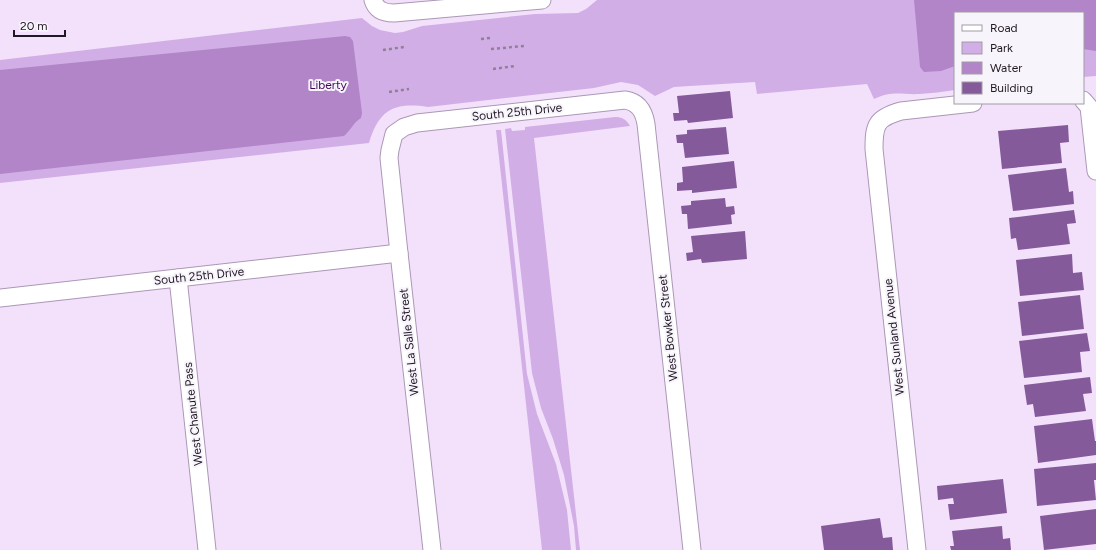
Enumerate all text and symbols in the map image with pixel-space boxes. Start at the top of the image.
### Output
scale bar [14,12,65,38]
legend [954,12,1084,104]
text: 20 m [20,19,48,33]
text: Road [990,21,1018,35]
text: Park [990,41,1013,55]
text: Water [990,61,1022,75]
park label: Liberty [309,78,347,92]
text: Building [990,81,1033,95]
street label: South 25th Drive [471,100,563,124]
street label: South 25th Drive [153,264,245,288]
street label: West Bowker Street [655,274,681,382]
street label: West Sunland Avenue [881,277,907,396]
street label: West La Salle Street [396,287,422,396]
street label: West Chanute Pass [181,361,205,466]

